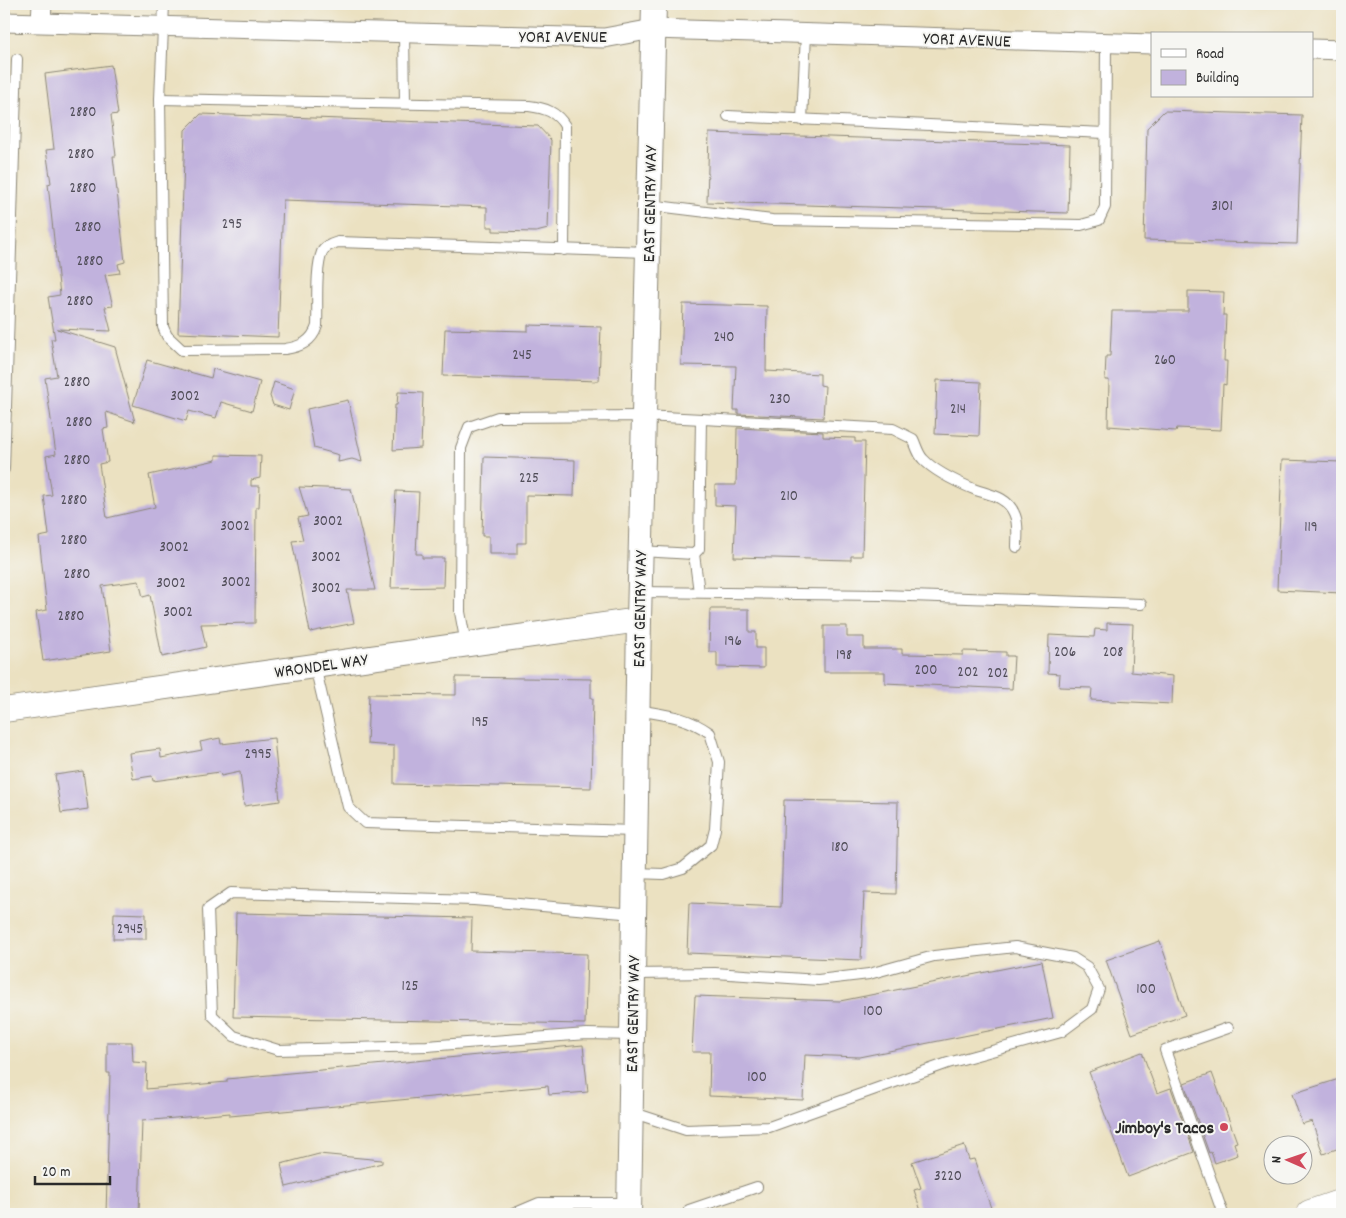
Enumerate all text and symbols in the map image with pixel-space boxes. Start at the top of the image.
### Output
street label: YORI AVENUE [519,26,607,51]
street label: YORI AVENUE [923,27,1011,56]
legend [1151,32,1314,98]
text: Road [1196,44,1224,66]
text: Building [1196,68,1239,90]
house number: 2880 [70,102,96,124]
house number: 2880 [68,144,94,166]
street label: EAST GENTRY WAY [638,144,665,263]
house number: 2880 [70,178,96,200]
house number: 3101 [1211,196,1233,218]
house number: 295 [222,214,242,236]
house number: 2880 [75,217,101,239]
house number: 2880 [77,251,103,273]
house number: 2880 [67,291,93,313]
house number: 240 [714,327,734,349]
house number: 245 [512,345,532,367]
house number: 260 [1154,350,1176,372]
house number: 2880 [64,372,90,394]
house number: 3002 [170,386,200,408]
house number: 230 [769,389,791,411]
house number: 214 [950,399,966,421]
house number: 2880 [66,412,92,434]
house number: 2880 [64,450,90,472]
house number: 225 [519,468,539,490]
house number: 210 [780,486,798,508]
house number: 2880 [61,490,87,512]
house number: 3002 [313,511,343,533]
house number: 3002 [220,516,250,538]
house number: 119 [1304,517,1318,539]
house number: 2880 [61,530,87,552]
house number: 3002 [159,537,189,559]
house number: 3002 [311,547,341,569]
street label: EAST GENTRY WAY [628,549,655,668]
house number: 2880 [64,564,90,586]
house number: 3002 [221,572,251,594]
house number: 3002 [156,573,186,595]
house number: 3002 [311,578,341,600]
house number: 3002 [163,602,193,624]
house number: 2880 [58,606,84,628]
house number: 196 [724,631,742,653]
house number: 206 [1054,642,1076,664]
house number: 208 [1103,642,1123,664]
house number: 198 [836,645,852,667]
street label: WRONDEL WAY [273,648,371,686]
house number: 200 [915,660,937,682]
house number: 202 [957,662,979,684]
house number: 202 [987,663,1009,685]
house number: 195 [471,712,489,734]
house number: 2995 [244,744,272,766]
house number: 180 [831,837,849,859]
house number: 2945 [117,919,143,941]
street label: EAST GENTRY WAY [621,954,648,1073]
house number: 125 [402,976,418,998]
house number: 100 [1136,979,1156,1001]
house number: 100 [863,1001,883,1023]
house number: 100 [747,1067,767,1089]
place label: Jimboy's Tacos [1115,1117,1214,1142]
marker: Jimboy's Tacos [1218,1121,1230,1133]
north arrow [1264,1136,1314,1186]
scale bar [35,1153,110,1185]
text: N [1267,1156,1287,1163]
text: 20 m [42,1162,70,1184]
house number: 3220 [934,1166,962,1188]

